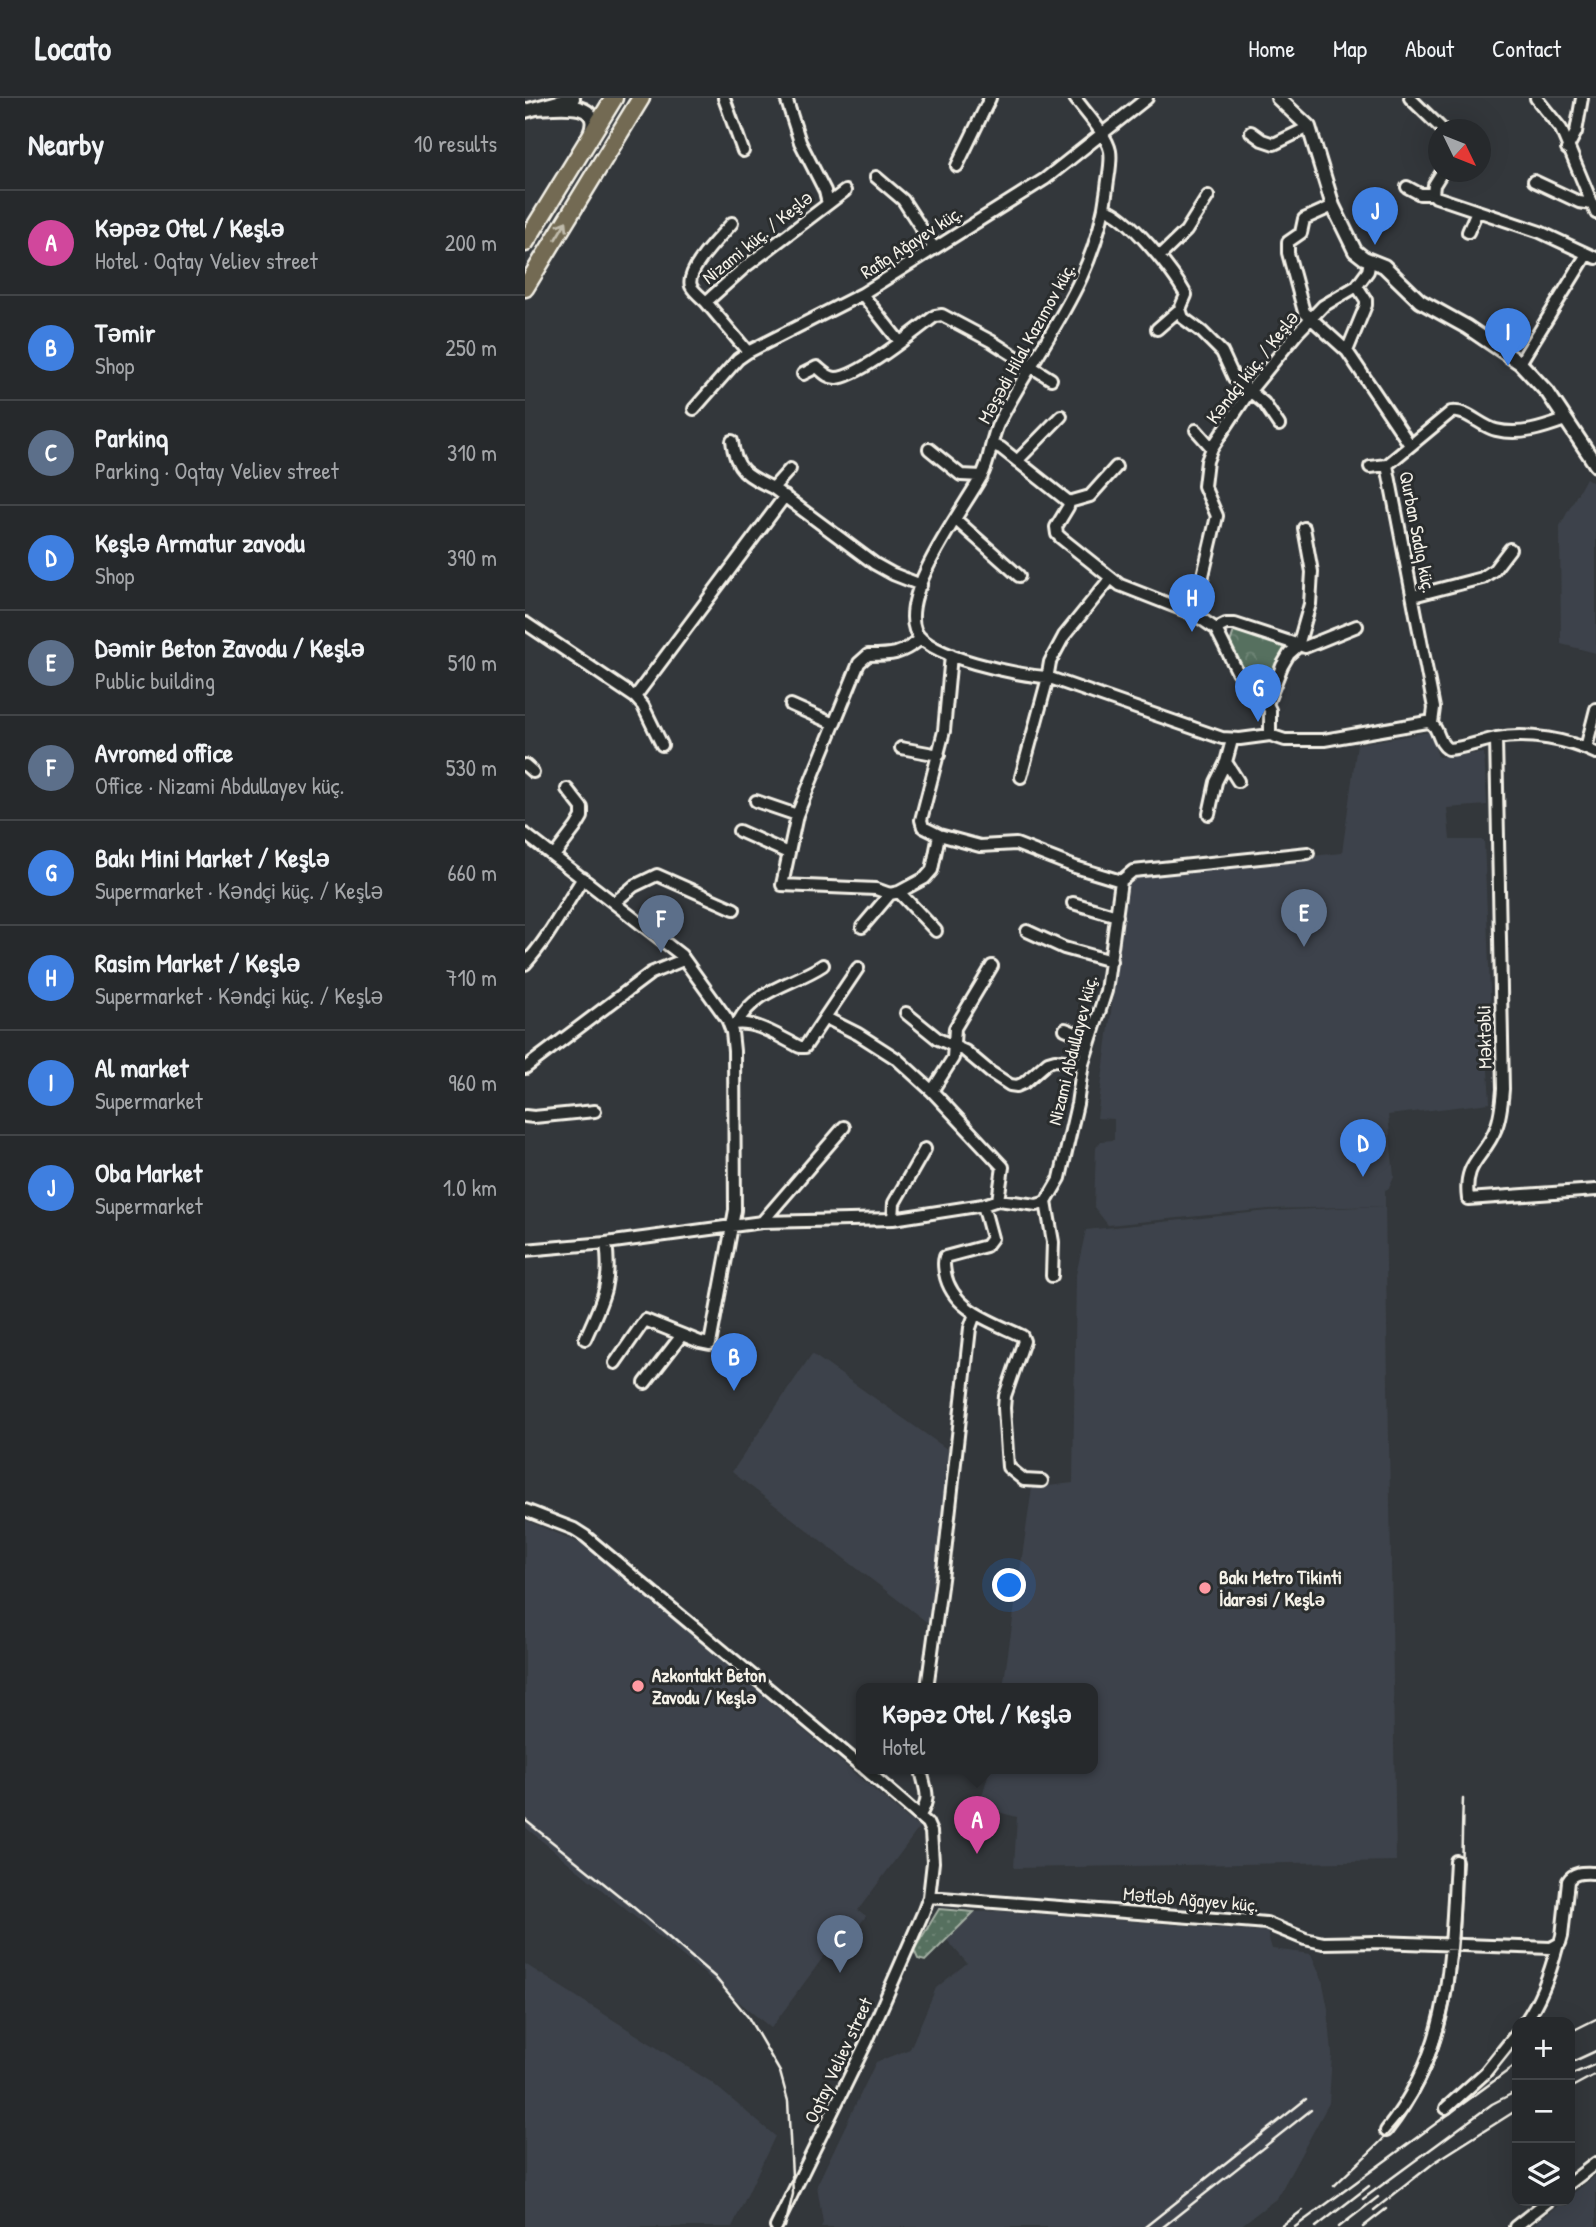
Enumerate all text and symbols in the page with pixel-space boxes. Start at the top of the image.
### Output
text: Locato [35,26,111,70]
text: Home [1248,32,1295,64]
text: Map [1333,32,1367,64]
text: About [1405,32,1454,64]
text: Contact [1492,32,1561,64]
north arrow [1428,119,1491,182]
text: Nearby [28,124,104,164]
text: 10 results [414,128,497,159]
street label: Nizami küç. / Keşlə [696,184,818,290]
pin: J [1352,187,1398,245]
street label: Rafiq Ağayev küç. [855,199,967,285]
text: Kəpəz Otel / Keşlə [95,210,285,245]
one-way arrow [554,220,568,240]
text: A [45,227,57,258]
text: 200 m [445,227,497,258]
text: Hotel · Oqtay Veliev street [95,245,318,276]
street label: Məşədi Hilal Kazımov küç. [971,258,1081,428]
street label: Kəndçi küç. / Keşlə [1200,305,1304,429]
pin: I [1485,308,1531,366]
text: Təmir [95,315,155,350]
text: B [45,332,57,363]
text: 250 m [445,332,497,363]
text: Shop [95,350,134,381]
text: Parkinq [95,420,168,455]
text: C [45,437,57,468]
text: 310 m [447,437,497,468]
text: Parking · Oqtay Veliev street [95,455,339,486]
street label: Qurban Sadıq küç. [1393,469,1443,595]
text: Keşlə Armatur zavodu [95,525,305,560]
text: D [46,542,56,573]
text: 390 m [447,542,497,573]
text: Shop [95,560,134,591]
pin: H [1169,574,1215,632]
text: Dəmir Beton Zavodu / Keşlə [95,630,365,665]
text: E [46,647,56,678]
text: 510 m [448,647,497,678]
pin: G [1235,664,1281,722]
text: Public building [95,665,215,696]
text: Avromed office [95,735,233,770]
text: F [47,752,55,783]
text: 530 m [446,752,497,783]
text: Office · Nizami Abdullayev küç. [95,770,344,801]
text: Bakı Mini Market / Keşlə [95,840,330,875]
text: G [45,857,57,888]
text: 660 m [447,857,497,888]
text: Supermarket · Kəndçi küç. / Keşlə [95,875,383,906]
pin: E [1281,889,1327,947]
pin: F [638,895,684,953]
text: Rasim Market / Keşlə [95,945,301,980]
text: H [46,962,56,993]
text: 710 m [446,962,497,993]
street label: Nizami Abdullayev küç. [1041,972,1103,1128]
text: Supermarket · Kəndçi küç. / Keşlə [95,980,383,1011]
street label: Məktəbli [1470,1005,1498,1069]
text: Al market [95,1050,189,1085]
text: I [48,1067,54,1098]
text: 960 m [448,1067,497,1098]
text: Supermarket [95,1085,203,1116]
pin: D [1340,1119,1386,1177]
text: Oba Market [95,1155,202,1190]
text: J [47,1172,55,1203]
text: 1.0 km [443,1172,497,1203]
text: Supermarket [95,1190,203,1221]
pin: B [711,1333,757,1391]
place label: Bakı Metro Tikinti İdarəsi / Keşlə [1219,1564,1342,1612]
your location [992,1568,1026,1602]
marker: Bakı Metro Tikinti İdarəsi / Keşlə [1197,1580,1213,1596]
place label: Azkontakt Beton Zavodu / Keşlə [652,1662,767,1710]
marker: Azkontakt Beton Zavodu / Keşlə [630,1678,646,1694]
popup [856,1683,1098,1774]
text: Kəpəz Otel / Keşlə [882,1696,1072,1731]
text: Hotel [882,1731,925,1762]
pin: A [954,1796,1000,1854]
street label: Mətləb Ağayev küç. [1122,1880,1260,1918]
pin: C [817,1915,863,1973]
street label: Oqtay Veliev street [798,1993,879,2127]
map controls [1512,2017,1575,2206]
button: + [1512,2017,1575,2080]
button: − [1512,2080,1575,2143]
button: layers [1512,2143,1575,2206]

